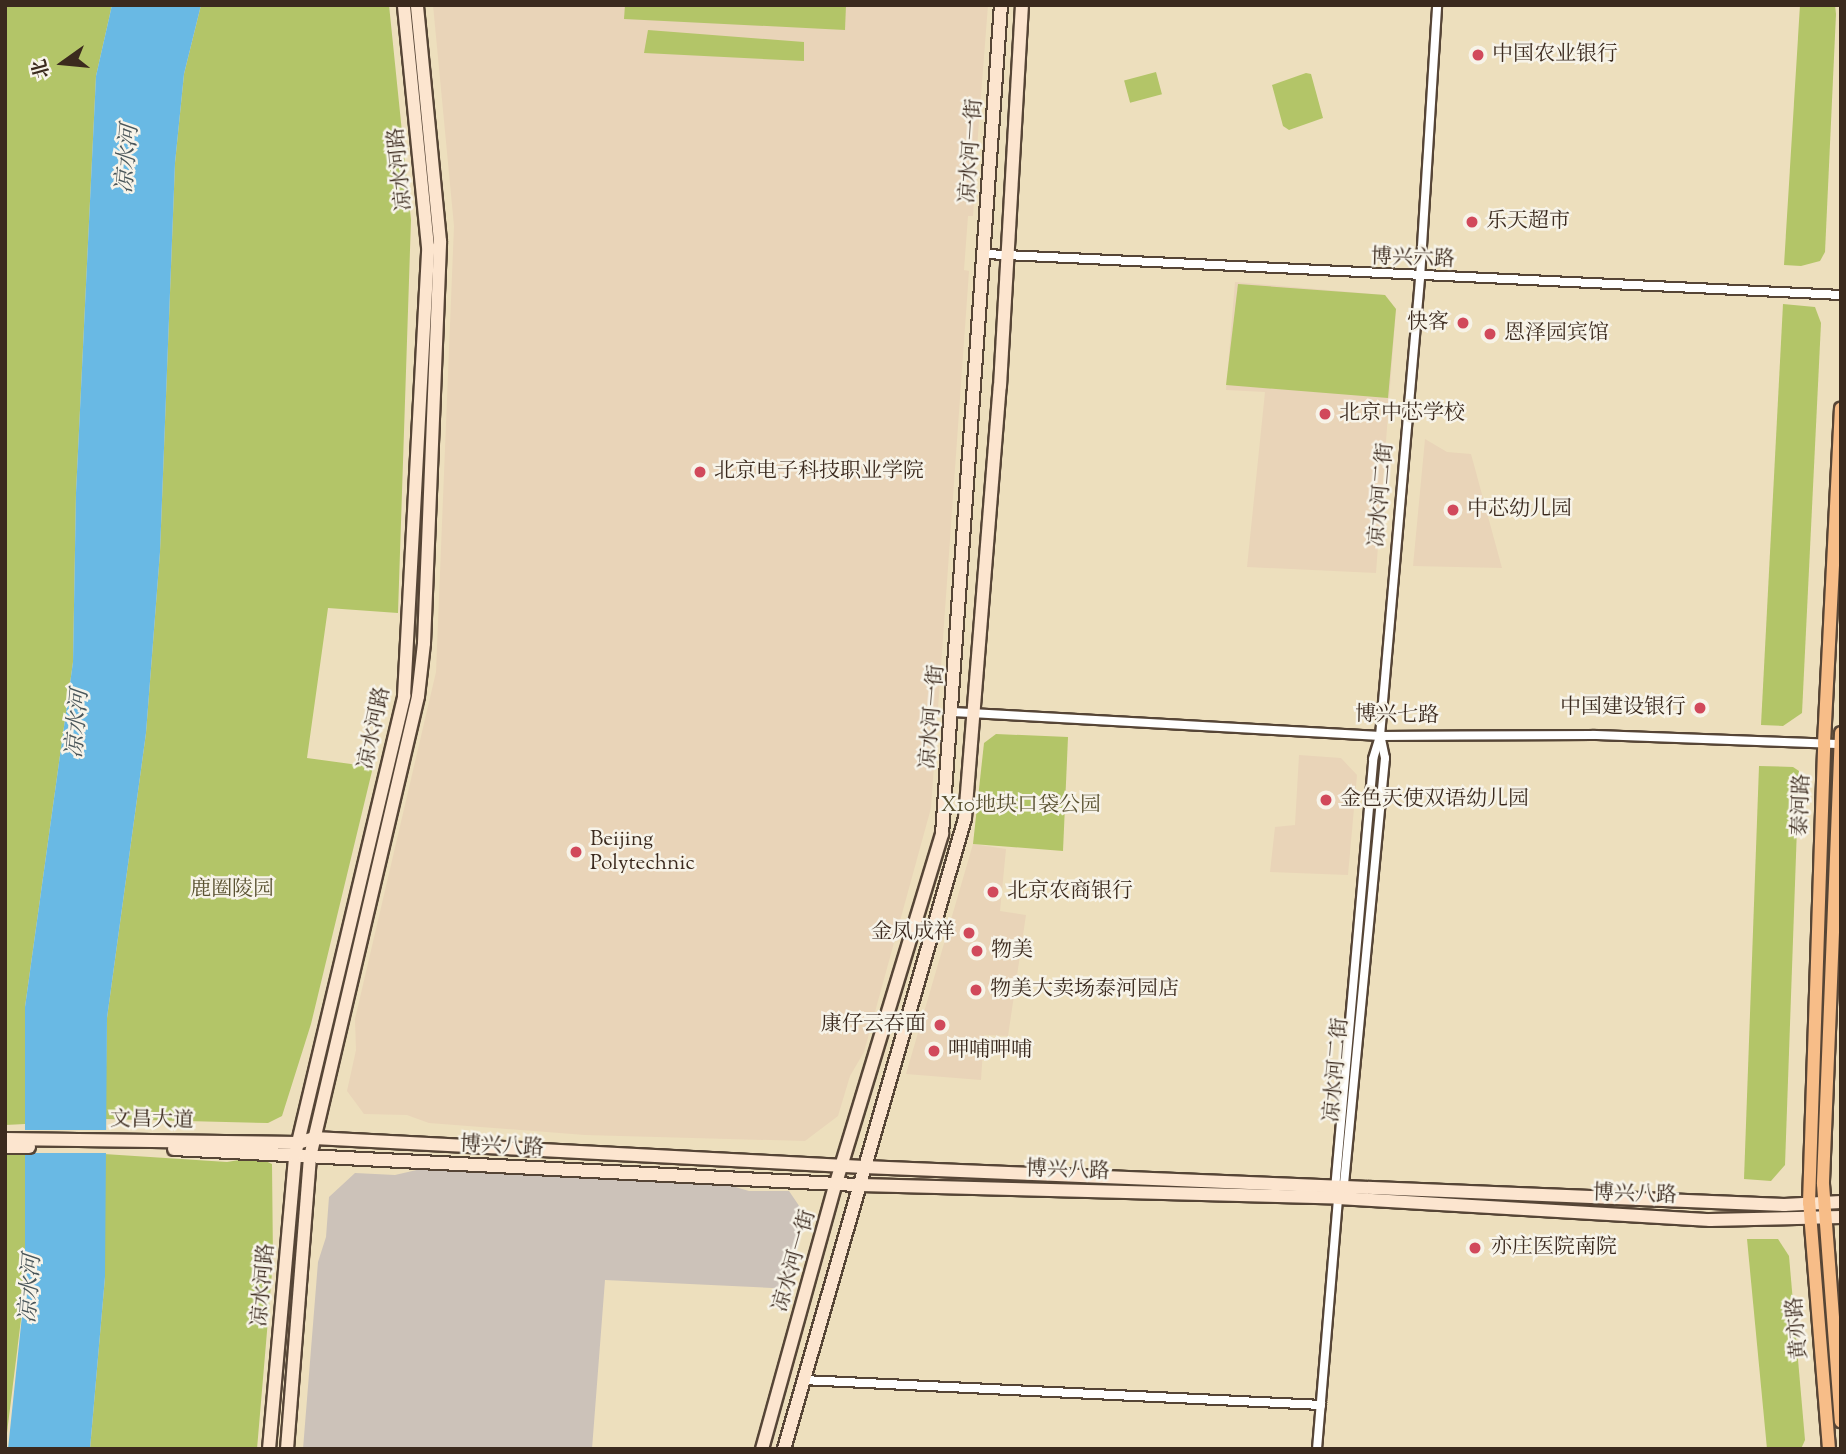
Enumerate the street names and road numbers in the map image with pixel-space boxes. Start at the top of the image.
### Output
street label: 凉水河一街 [956,98,988,204]
street label: 凉水河路 [384,126,418,212]
street label: 博兴六路 [1371,245,1455,273]
street label: 凉水河二街 [1365,442,1399,548]
street label: 凉水河一街 [916,664,950,770]
street label: 凉水河路 [354,684,396,772]
street label: 博兴七路 [1355,703,1439,729]
street label: 泰河路 [1788,773,1816,837]
street label: 凉水河二街 [1320,1017,1354,1123]
street label: 文昌大道 [110,1108,194,1134]
street label: 博兴八路 [459,1132,545,1162]
street label: 博兴八路 [1026,1157,1110,1185]
street label: 博兴八路 [1593,1181,1677,1209]
street label: 凉水河一街 [768,1207,822,1315]
street label: 凉水河路 [248,1242,280,1328]
street label: 黄亦路 [1783,1296,1813,1360]

